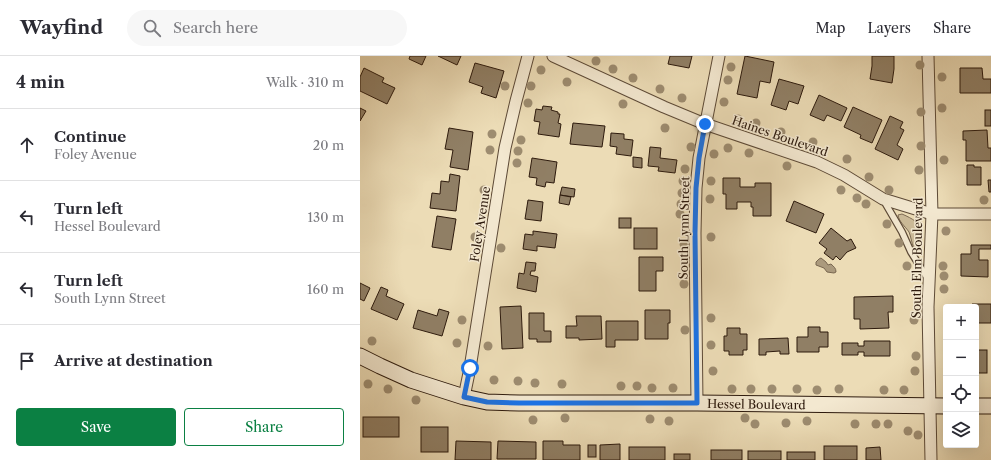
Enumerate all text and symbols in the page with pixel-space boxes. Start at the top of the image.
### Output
search box [127,10,407,46]
text: Wayfind [20,16,103,39]
icon: search [141,17,163,39]
text: Search here [173,18,258,37]
text: Map [815,19,845,37]
text: Layers [867,19,911,37]
text: Share [933,19,971,37]
text: 4 min [16,72,65,92]
text: Walk · 310 m [266,74,344,90]
street label: Haines Boulevard [730,113,831,160]
route end [696,115,714,133]
text: Continue [54,127,126,146]
icon: ahead [16,134,38,156]
text: 20 m [313,137,344,153]
text: Foley Avenue [54,146,137,162]
street label: South Lynn Street [676,176,692,280]
street label: Foley Avenue [467,185,493,263]
street label: South Elm Boulevard [908,197,926,319]
text: Turn left [54,199,123,218]
icon: left [16,206,38,228]
text: 130 m [308,209,344,225]
text: Hessel Boulevard [54,218,161,234]
text: Turn left [54,271,123,290]
icon: left [16,278,38,300]
text: 160 m [307,281,344,297]
text: South Lynn Street [54,290,166,306]
map controls [943,304,979,448]
button: + [943,304,979,340]
button: − [943,340,979,376]
icon: arrive [16,350,38,372]
text: Arrive at destination [54,351,213,370]
route start [461,359,479,377]
button: locate [943,376,979,412]
street label: Hessel Boulevard [707,396,807,412]
button: Save [16,408,176,446]
button: Share [184,408,344,446]
button: layers [943,412,979,448]

